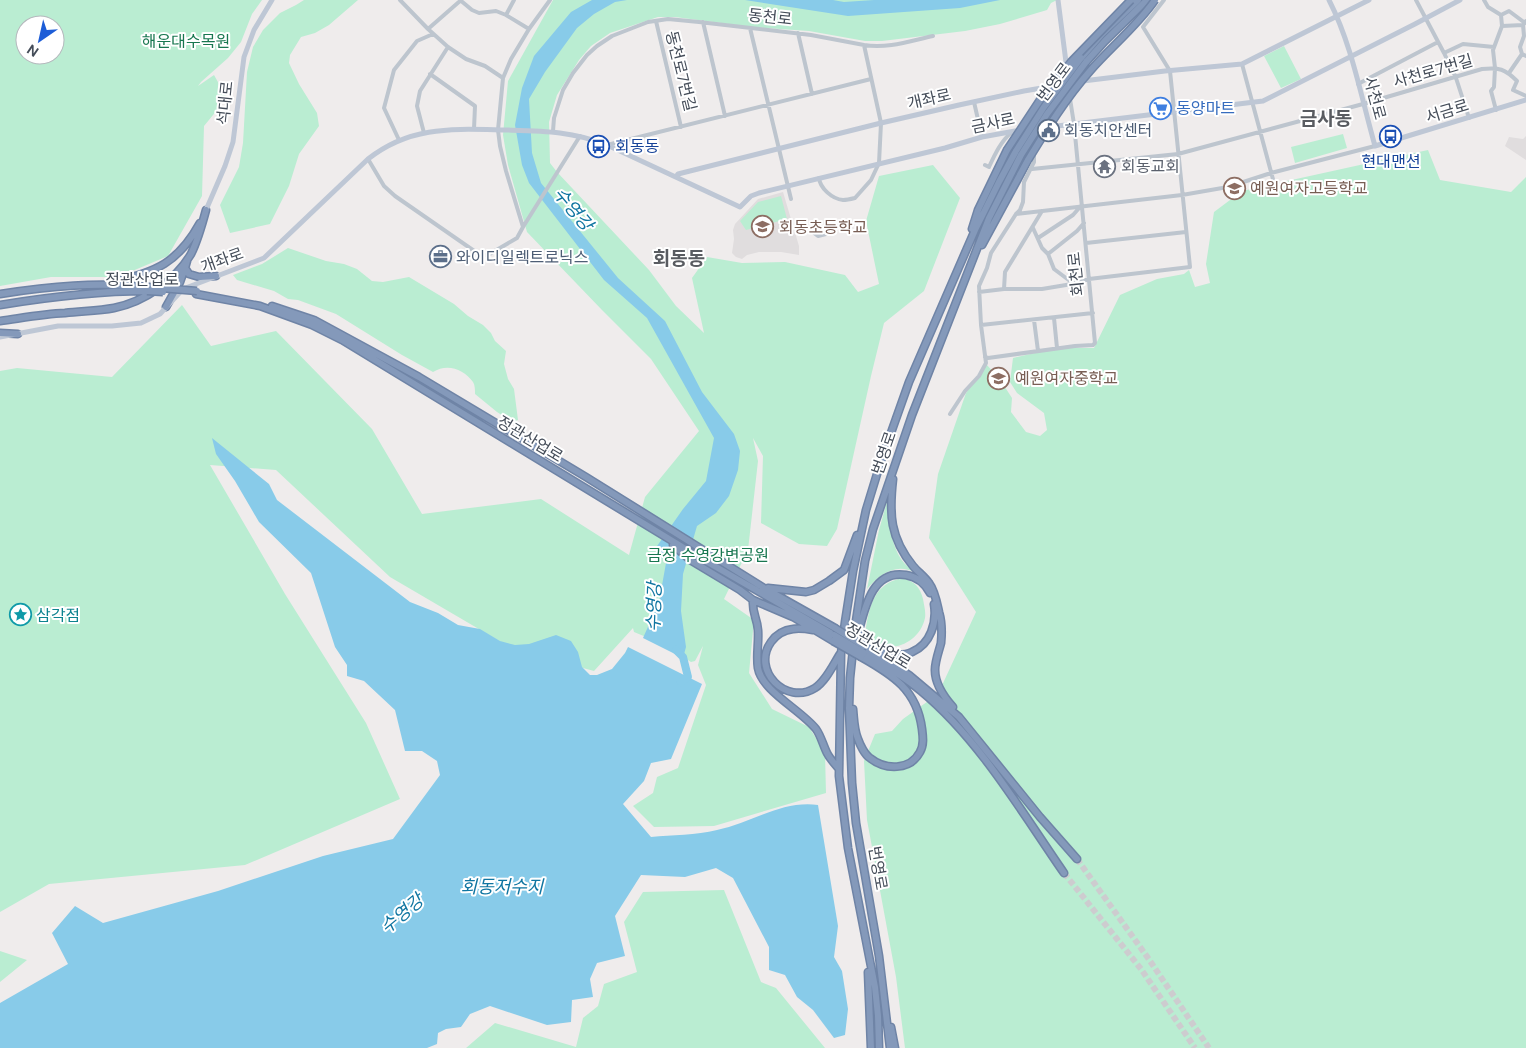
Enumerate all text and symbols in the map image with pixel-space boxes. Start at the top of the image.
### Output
street label: 동천로 [747,4,793,30]
north arrow [15,15,65,65]
street label: 동천로7번길 [661,29,701,113]
park label: 해운대수목원 [142,31,230,52]
text: N [23,40,42,61]
street label: 사천로7번길 [1391,50,1475,92]
street label: 번영로 [1032,58,1076,106]
street label: 사천로 [1359,74,1391,122]
street label: 석대로 [212,80,238,126]
street label: 개좌로 [905,84,953,114]
street label: 서금로 [1423,94,1471,127]
supermarket icon: 동양마트 [1148,96,1172,120]
place label: 동양마트 [1176,98,1235,119]
district label: 금사동 [1300,106,1352,131]
street label: 금사로 [969,108,1017,138]
public building icon: 회동치안센터 [1036,118,1060,142]
place label: 회동치안센터 [1064,120,1152,141]
bus stop icon: 현대맨션 [1379,125,1403,149]
bus stop icon: 회동동 [587,134,611,158]
place label: 회동동 [615,136,659,157]
place label: 현대맨션 [1362,151,1420,172]
temple icon: 회동교회 [1093,154,1117,178]
place label: 회동교회 [1121,156,1180,177]
school or university icon: 예원여자고등학교 [1222,176,1246,200]
place label: 예원여자고등학교 [1250,178,1368,199]
water label: 수영강 [548,182,600,238]
school or university icon: 회동초등학교 [751,215,775,239]
place label: 회동초등학교 [779,217,867,238]
street label: 개좌로 [198,242,247,277]
office icon: 와이디일렉트로닉스 [428,245,452,269]
district label: 회동동 [653,246,705,271]
place label: 와이디일렉트로닉스 [456,247,588,268]
street label: 회천로 [1063,251,1089,297]
street label: 정관산업로 [105,269,179,290]
school or university icon: 예원여자중학교 [987,366,1011,390]
place label: 예원여자중학교 [1015,368,1118,389]
street label: 정관산업로 [493,411,567,467]
street label: 번영로 [867,428,901,477]
park label: 금정 수영강변공원 [647,545,769,566]
water label: 수영강 [641,579,667,632]
place icon: 삼각점 [8,603,32,627]
place label: 삼각점 [36,605,80,626]
street label: 정관산업로 [841,618,915,674]
street label: 번영로 [864,844,892,892]
water label: 회동저수지 [461,875,545,899]
water label: 수영강 [375,887,431,939]

